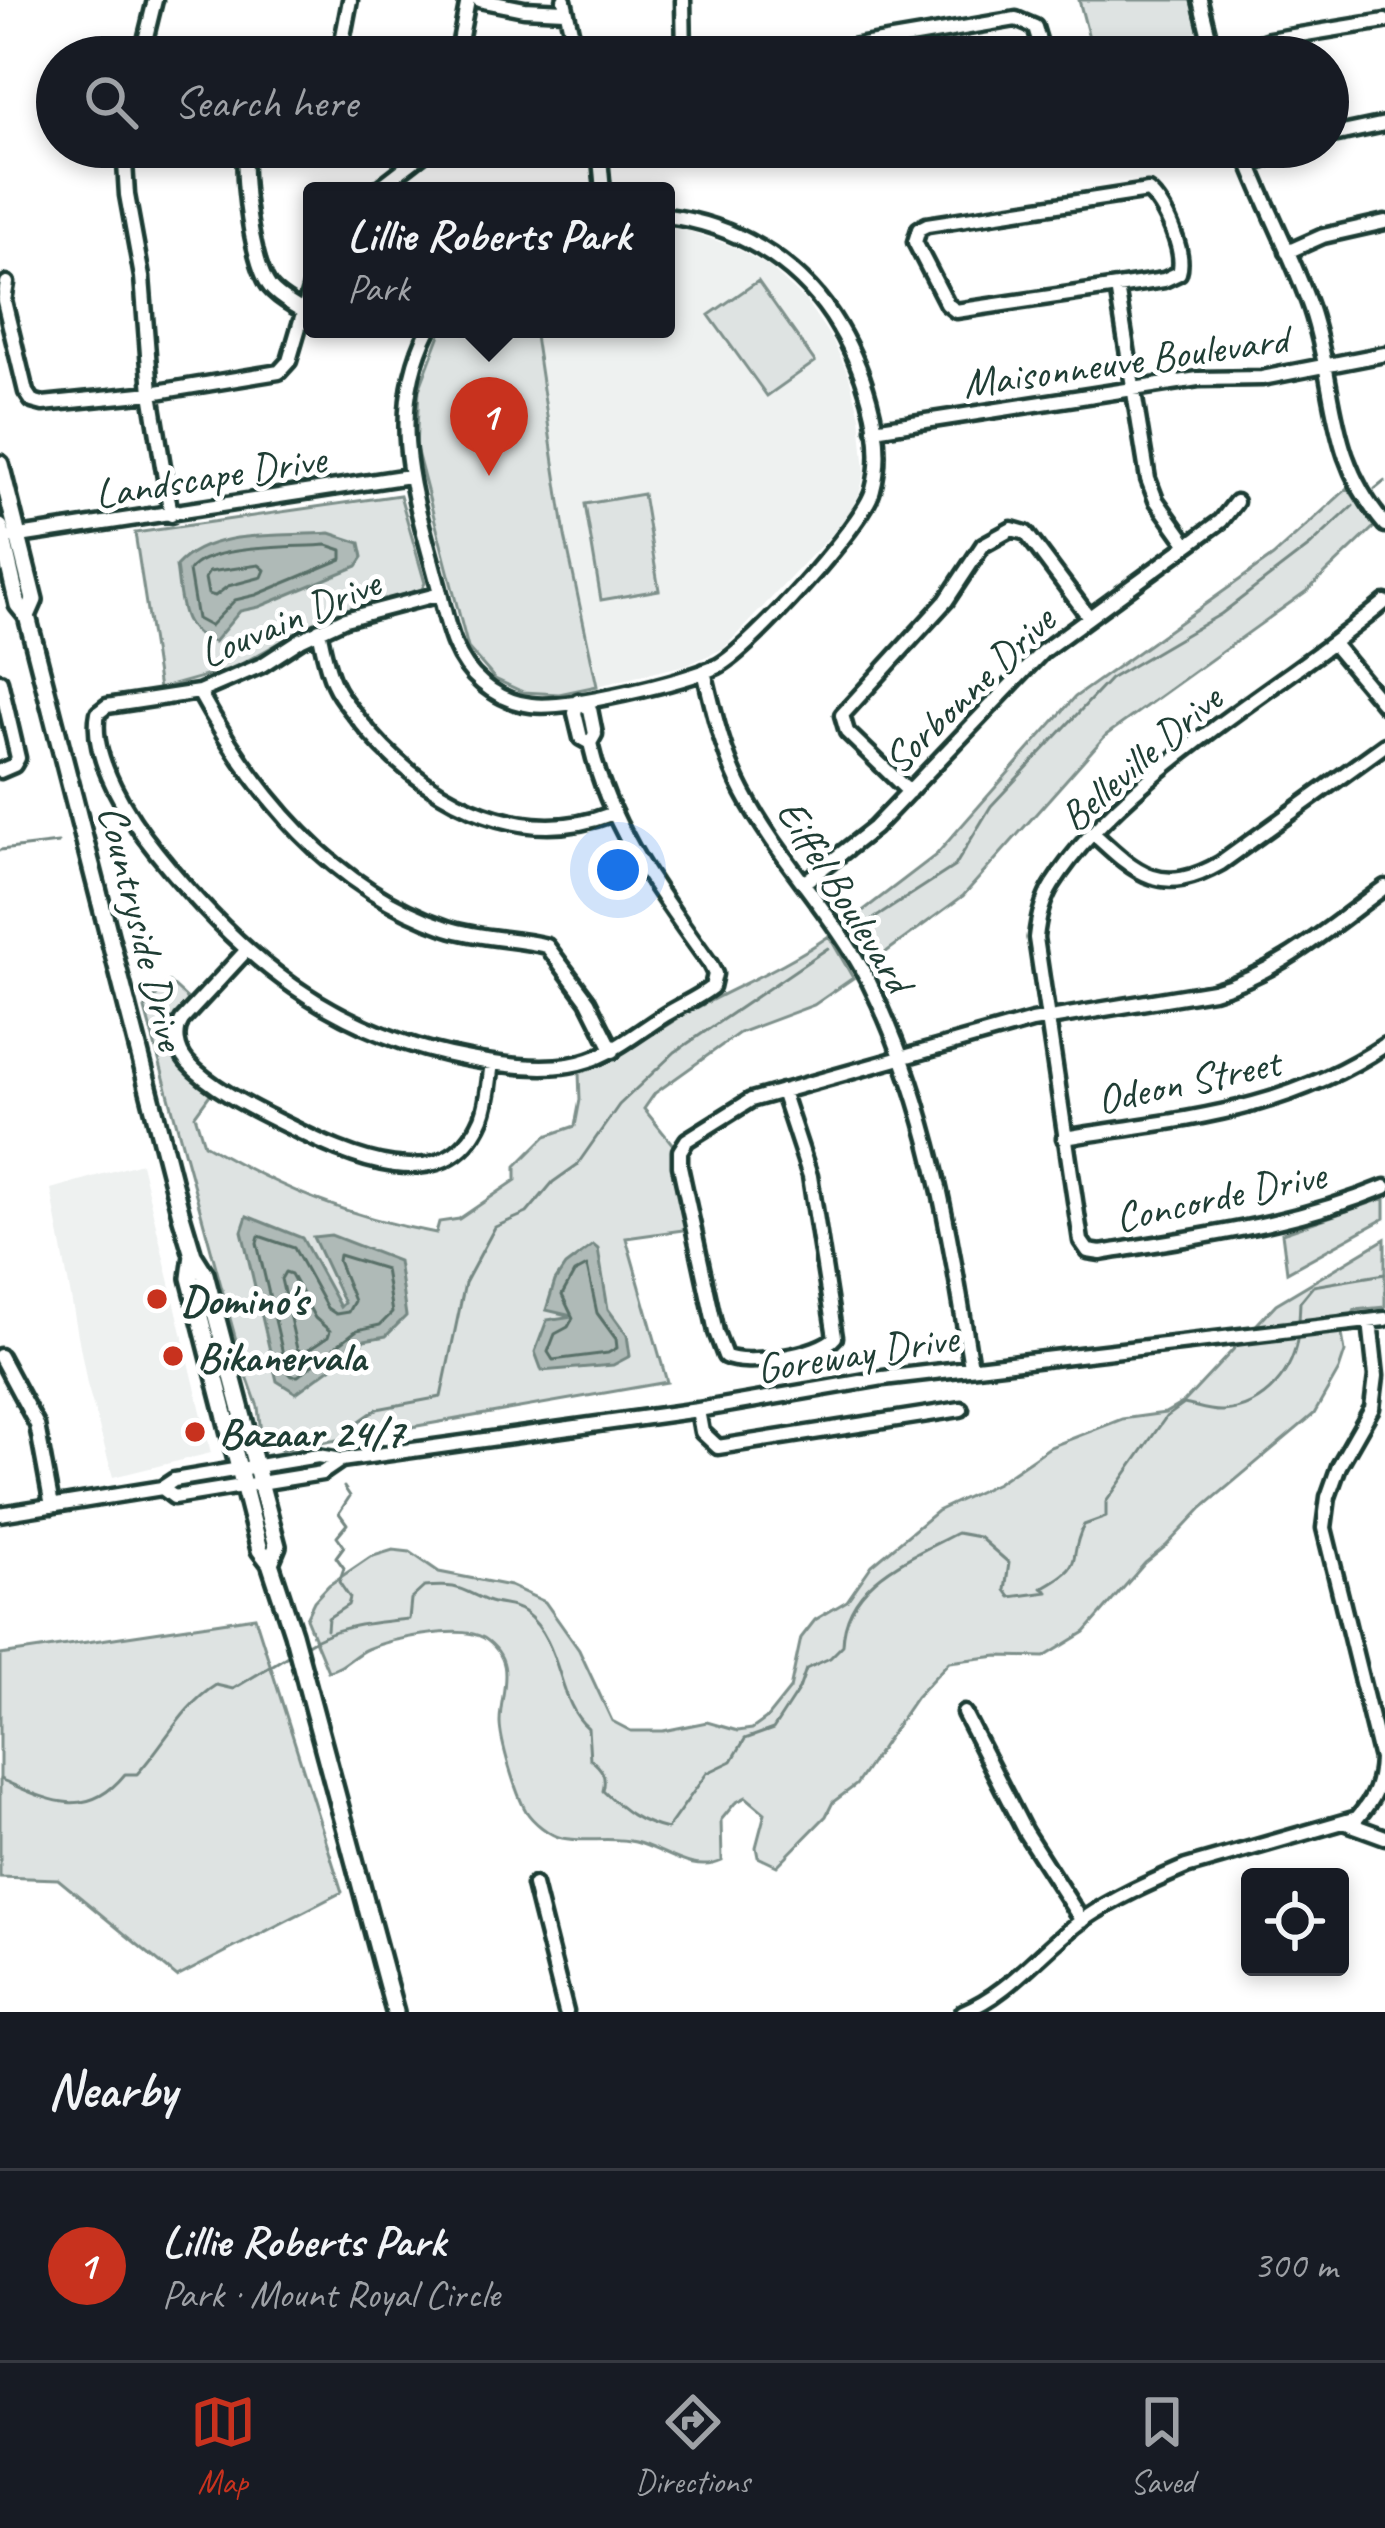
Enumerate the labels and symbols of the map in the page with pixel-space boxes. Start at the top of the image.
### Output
street label: Maisonneuve Boulevard [960,312,1297,410]
pin: 1 [450,377,528,476]
street label: Landscape Drive [91,432,332,521]
street label: Louvain Drive [191,556,390,680]
street label: Sorbonne Drive [872,593,1068,785]
street label: Belleville Drive [1049,672,1235,843]
street label: Eiffel Boulevard [765,789,928,1008]
street label: Countryside Drive [86,800,198,1057]
your location [588,840,648,900]
street label: Odeon Street [1092,1035,1289,1127]
street label: Concorde Drive [1110,1148,1332,1245]
place label: Domino's [181,1274,312,1327]
marker: Domino's [144,1286,170,1312]
street label: Goreway Drive [753,1311,964,1396]
place label: Bikanervala [197,1331,369,1384]
marker: Bikanervala [160,1343,186,1369]
place label: Bazaar 24/7 [219,1407,408,1460]
marker: Bazaar 24/7 [182,1419,208,1445]

